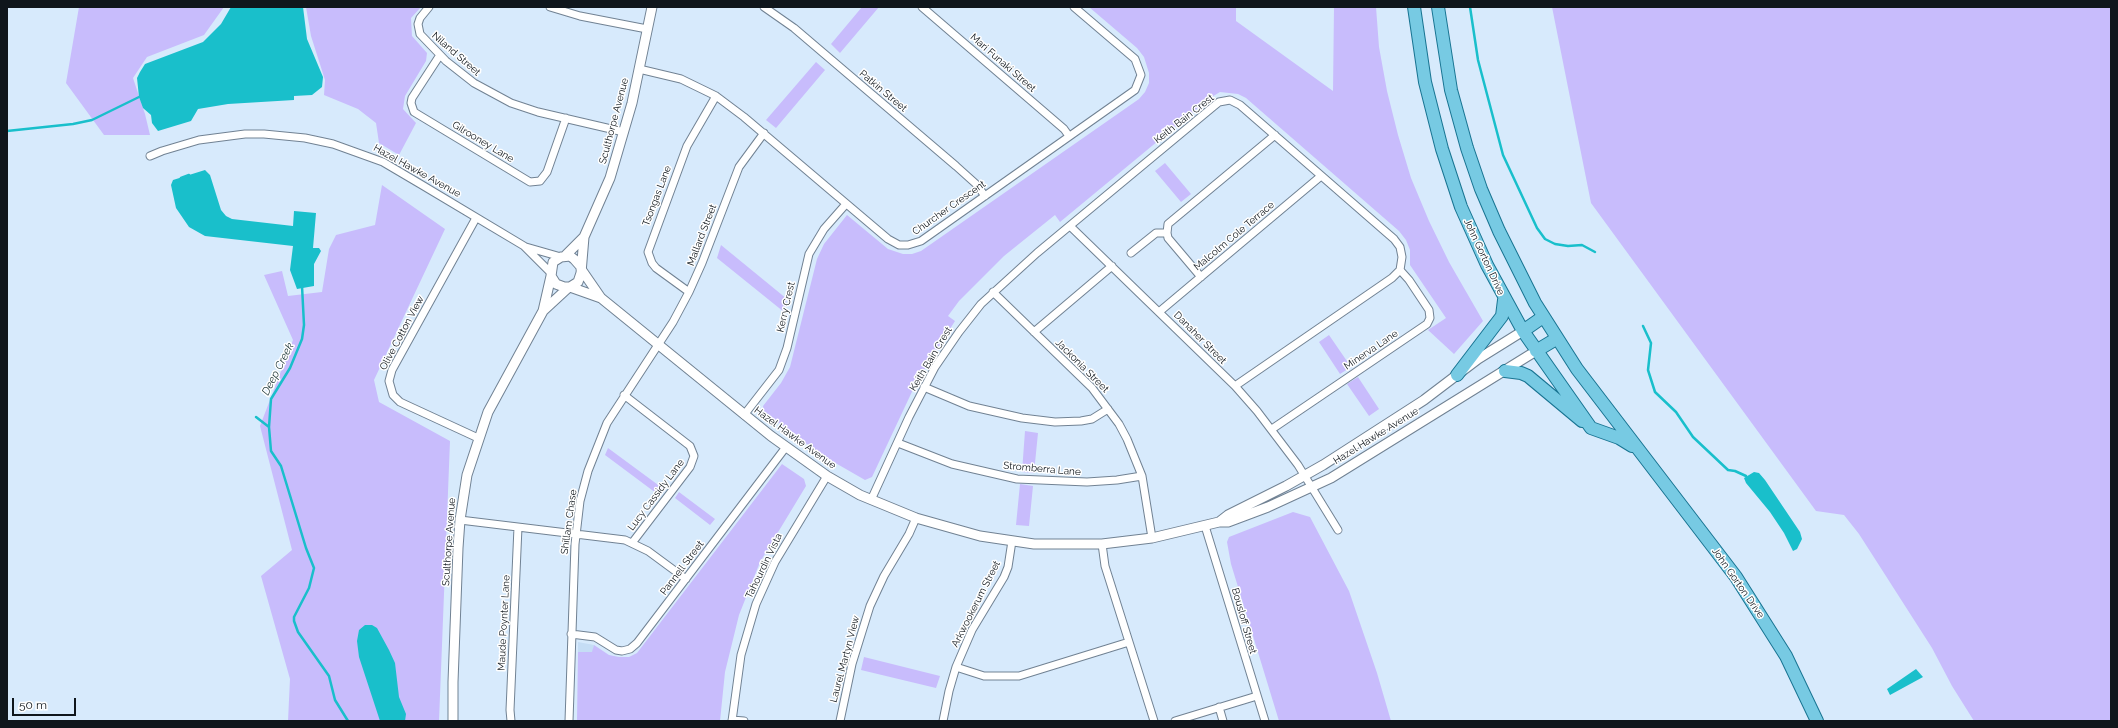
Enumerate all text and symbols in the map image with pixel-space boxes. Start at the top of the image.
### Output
street label: Niland Street [429,30,483,78]
street label: Mari Funaki Street [968,31,1038,95]
street label: Patkin Street [857,68,909,114]
street label: Sculthorpe Avenue [597,77,631,165]
street label: Keith Bain Crest [1152,92,1216,146]
street label: Gilrooney Lane [450,119,516,165]
street label: Hazel Hawke Avenue [371,142,463,200]
street label: Tsongas Lane [640,164,674,228]
street label: Churcher Crescent [910,178,988,238]
street label: Malcolm Cole Terrace [1191,199,1277,273]
street label: Mallard Street [685,203,719,267]
street label: John Gorton Drive [1461,217,1507,297]
street label: Kerry Crest [774,281,798,333]
street label: Olive Cotton View [377,294,427,372]
street label: Danaher Street [1171,309,1229,367]
street label: Keith Bain Crest [907,325,955,393]
street label: Minerva Lane [1342,328,1400,372]
street label: Jackonia Street [1053,337,1111,395]
water label: Deep Creek [259,341,297,397]
street label: Hazel Hawke Avenue [752,404,838,472]
street label: Hazel Hawke Avenue [1331,405,1421,467]
street label: Lucy Cassidy Lane [625,457,687,533]
street label: Stromberra Lane [1003,460,1081,478]
street label: Shillam Chase [558,489,580,555]
street label: Sculthorpe Avenue [440,497,458,587]
street label: Tahourdin Vista [743,531,785,601]
street label: Pannell Street [658,538,706,598]
street label: John Gorton Drive [1709,546,1767,620]
street label: Arkwookerum Street [949,559,1003,649]
street label: Maude Poynter Lane [495,575,513,671]
street label: Bousloff Street [1229,587,1259,655]
street label: Laurel Martyn View [828,614,862,704]
scale bar [14,690,78,716]
text: 50 m [19,698,47,712]

